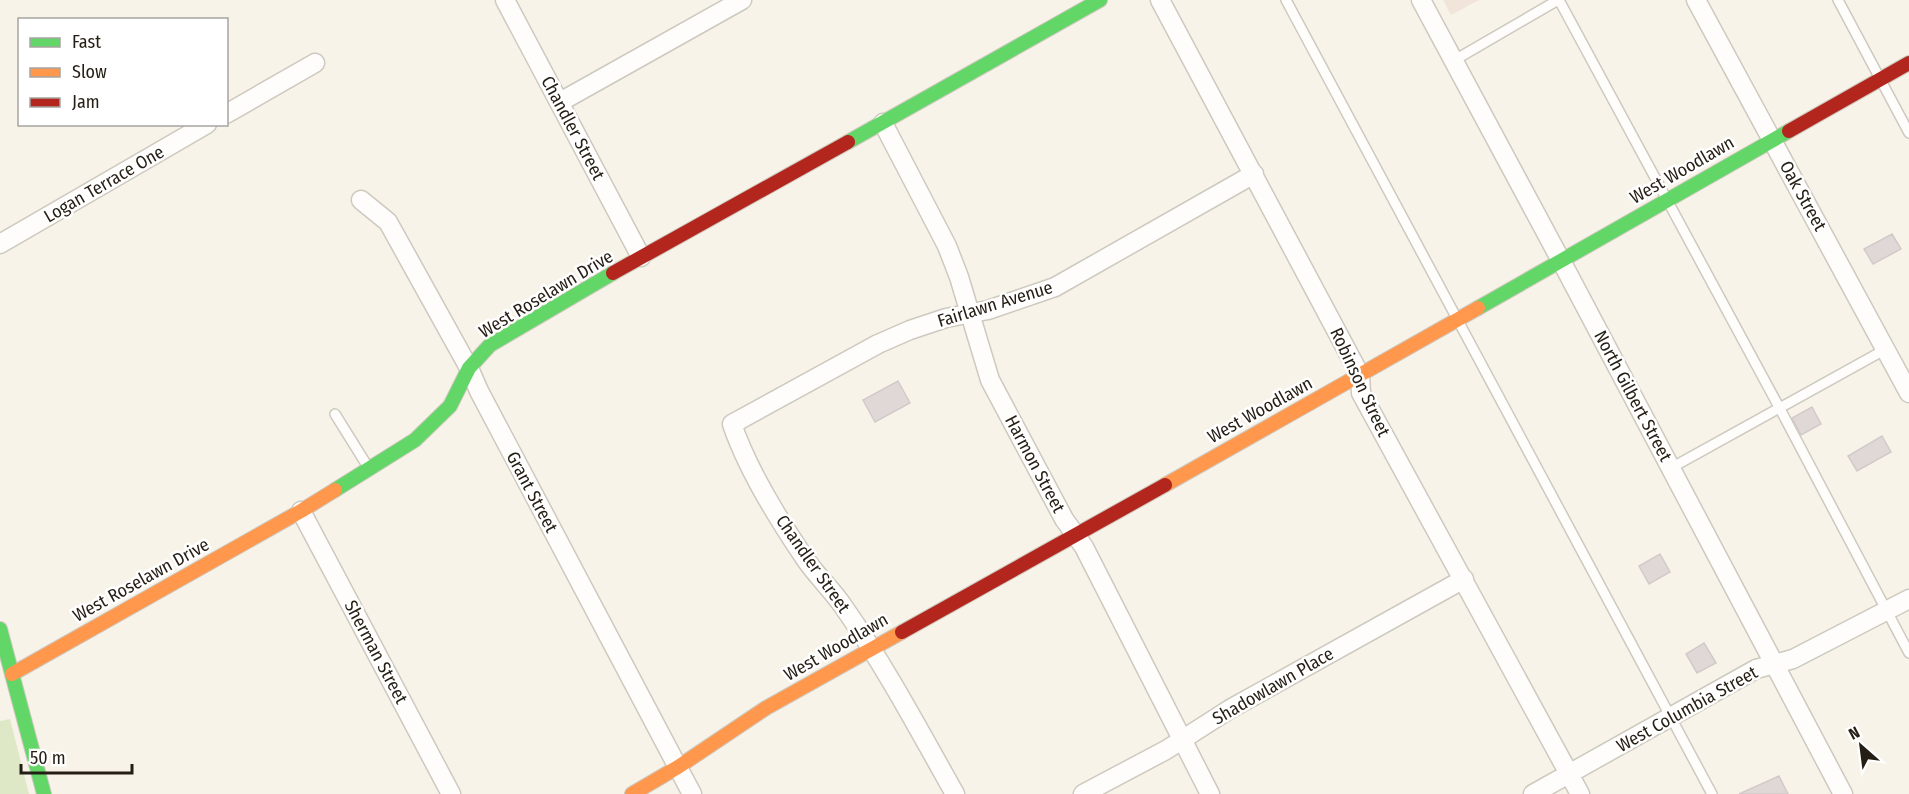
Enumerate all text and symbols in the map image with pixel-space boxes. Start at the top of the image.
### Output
legend [18,18,228,126]
text: Fast [72,31,101,53]
text: Slow [72,61,107,83]
street label: Chandler Street [536,72,610,184]
text: Jam [72,91,100,113]
street label: West Woodlawn [1626,131,1738,209]
street label: Logan Terrace One [40,141,168,227]
street label: Oak Street [1775,157,1831,235]
street label: West Roselawn Drive [475,245,617,343]
street label: Fairlawn Avenue [935,276,1055,332]
street label: Robinson Street [1325,324,1395,440]
street label: North Gilbert Street [1589,327,1677,465]
street label: West Woodlawn [1204,372,1316,448]
street label: Harmon Street [1000,411,1070,517]
street label: Grant Street [501,448,563,536]
street label: Chandler Street [771,511,855,617]
street label: West Roselawn Drive [69,533,213,627]
street label: Sherman Street [339,596,413,708]
street label: West Woodlawn [780,608,892,686]
street label: Shadowlawn Place [1209,642,1337,730]
street label: West Columbia Street [1613,661,1761,757]
north arrow [1831,716,1891,776]
text: N [1845,723,1863,744]
scale bar [21,737,132,775]
text: 50 m [30,747,66,769]

